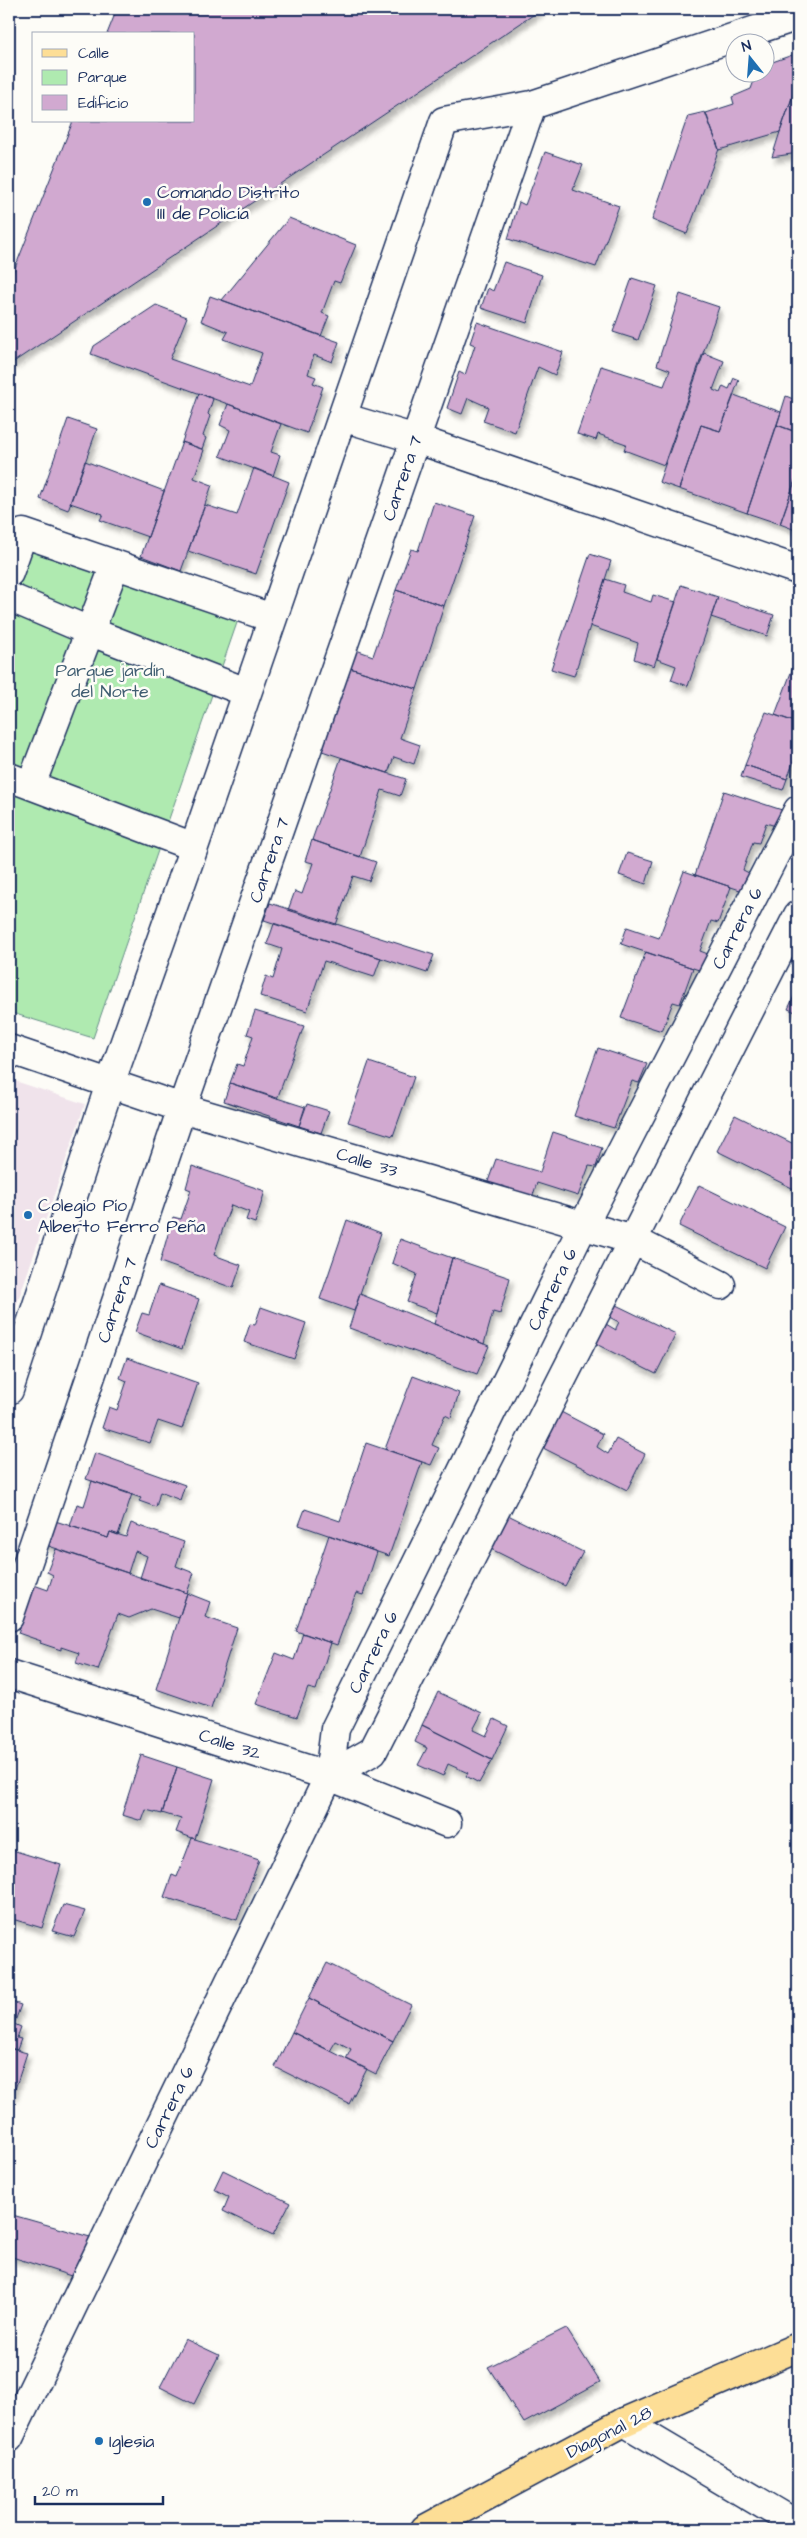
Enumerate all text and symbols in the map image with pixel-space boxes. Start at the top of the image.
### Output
legend [32,32,195,122]
north arrow [724,32,774,82]
text: N [739,36,754,57]
text: Calle [78,43,109,64]
text: Parque [78,67,127,88]
text: Edificio [78,93,129,114]
place label: Comando Distrito III de Policía [157,180,299,226]
marker: Comando Distrito III de Policía [141,196,153,208]
street label: Carrera 7 [376,432,429,524]
park label: Parque jardín del Norte [55,658,165,704]
street label: Carrera 7 [243,814,296,906]
street label: Carrera 6 [706,883,769,974]
street label: Calle 33 [333,1141,401,1184]
place label: Colegio Pío Alberto Ferro Peña [38,1193,206,1239]
marker: Colegio Pío Alberto Ferro Peña [22,1209,34,1221]
street label: Carrera 6 [522,1244,583,1335]
street label: Carrera 7 [91,1254,144,1346]
street label: Carrera 6 [343,1607,404,1698]
street label: Calle 32 [196,1723,265,1766]
street label: Carrera 6 [139,2062,200,2153]
street label: Diagonal 28 [562,2400,657,2466]
place label: Iglesia [109,2429,155,2455]
marker: Iglesia [93,2435,105,2447]
scale bar [35,2473,162,2505]
text: 20 m [42,2481,78,2502]

